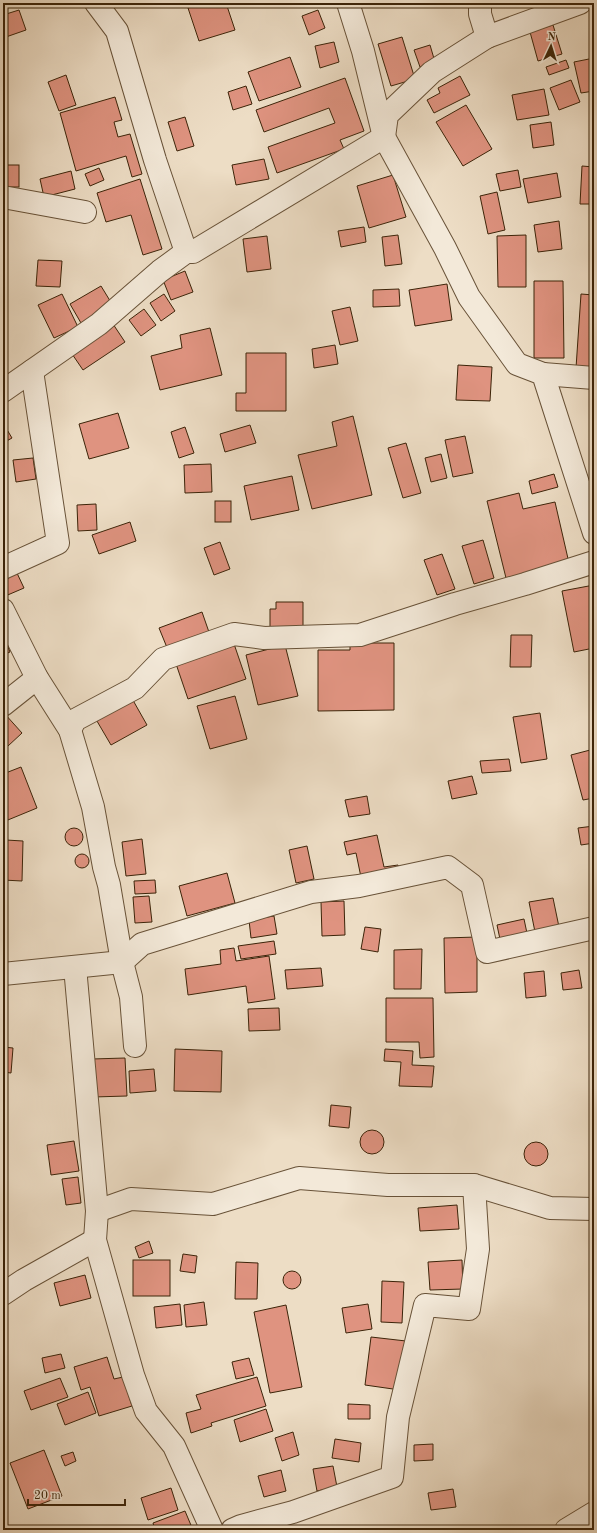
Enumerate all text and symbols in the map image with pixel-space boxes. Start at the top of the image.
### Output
north arrow [531,26,571,66]
text: N [547,32,557,43]
scale bar [28,1481,125,1507]
text: 20 m [34,1490,61,1502]

